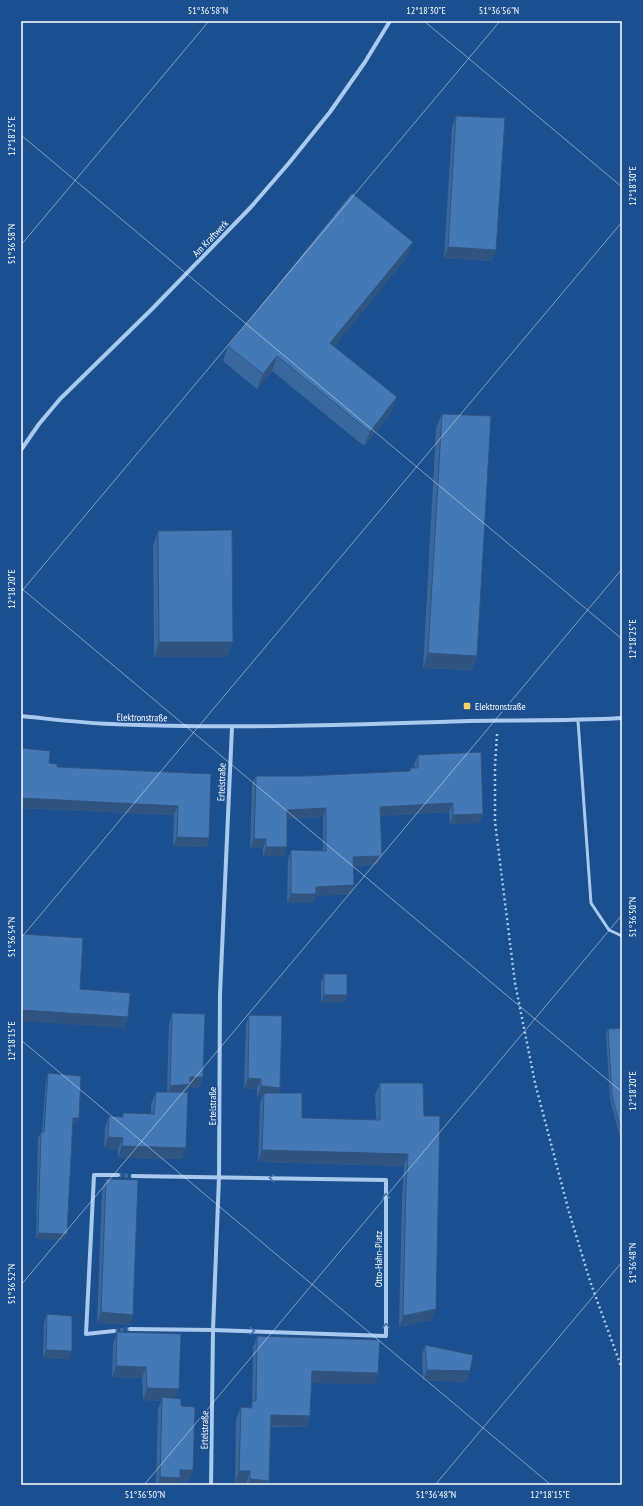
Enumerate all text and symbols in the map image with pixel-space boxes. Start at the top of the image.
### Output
text: 51°36'58"N [188,4,228,17]
text: 12°18'30"E [406,4,446,17]
text: 51°36'56"N [479,4,519,17]
text: 12°18'25"E [5,116,18,156]
text: 12°18'30"E [626,166,639,206]
street label: Am Kraftwerk [190,217,231,260]
text: 51°36'58"N [5,224,18,264]
text: 12°18'20"E [5,569,18,609]
text: 12°18'25"E [626,619,639,659]
place label: Elektronstraße [475,700,526,713]
marker: Elektronstraße [462,701,472,711]
street label: Elektronstraße [117,711,167,724]
street label: Ertelstraße [214,763,229,801]
text: 51°36'50"N [626,897,639,937]
text: 51°36'54"N [5,917,18,957]
text: 12°18'15"E [5,1021,18,1061]
text: 12°18'20"E [626,1071,639,1111]
street label: Ertelstraße [206,1087,219,1125]
one-way arrow [269,1174,275,1182]
one-way arrow [382,1193,390,1199]
street label: Otto-Hahn-Platz [372,1230,385,1287]
text: 51°36'48"N [626,1243,639,1283]
text: 51°36'52"N [5,1264,18,1304]
one-way arrow [382,1323,390,1329]
one-way arrow [249,1327,255,1335]
street label: Ertelstraße [198,1411,211,1449]
text: 51°36'50"N [125,1488,165,1501]
text: 51°36'48"N [416,1488,456,1501]
text: 12°18'15"E [530,1488,570,1501]

